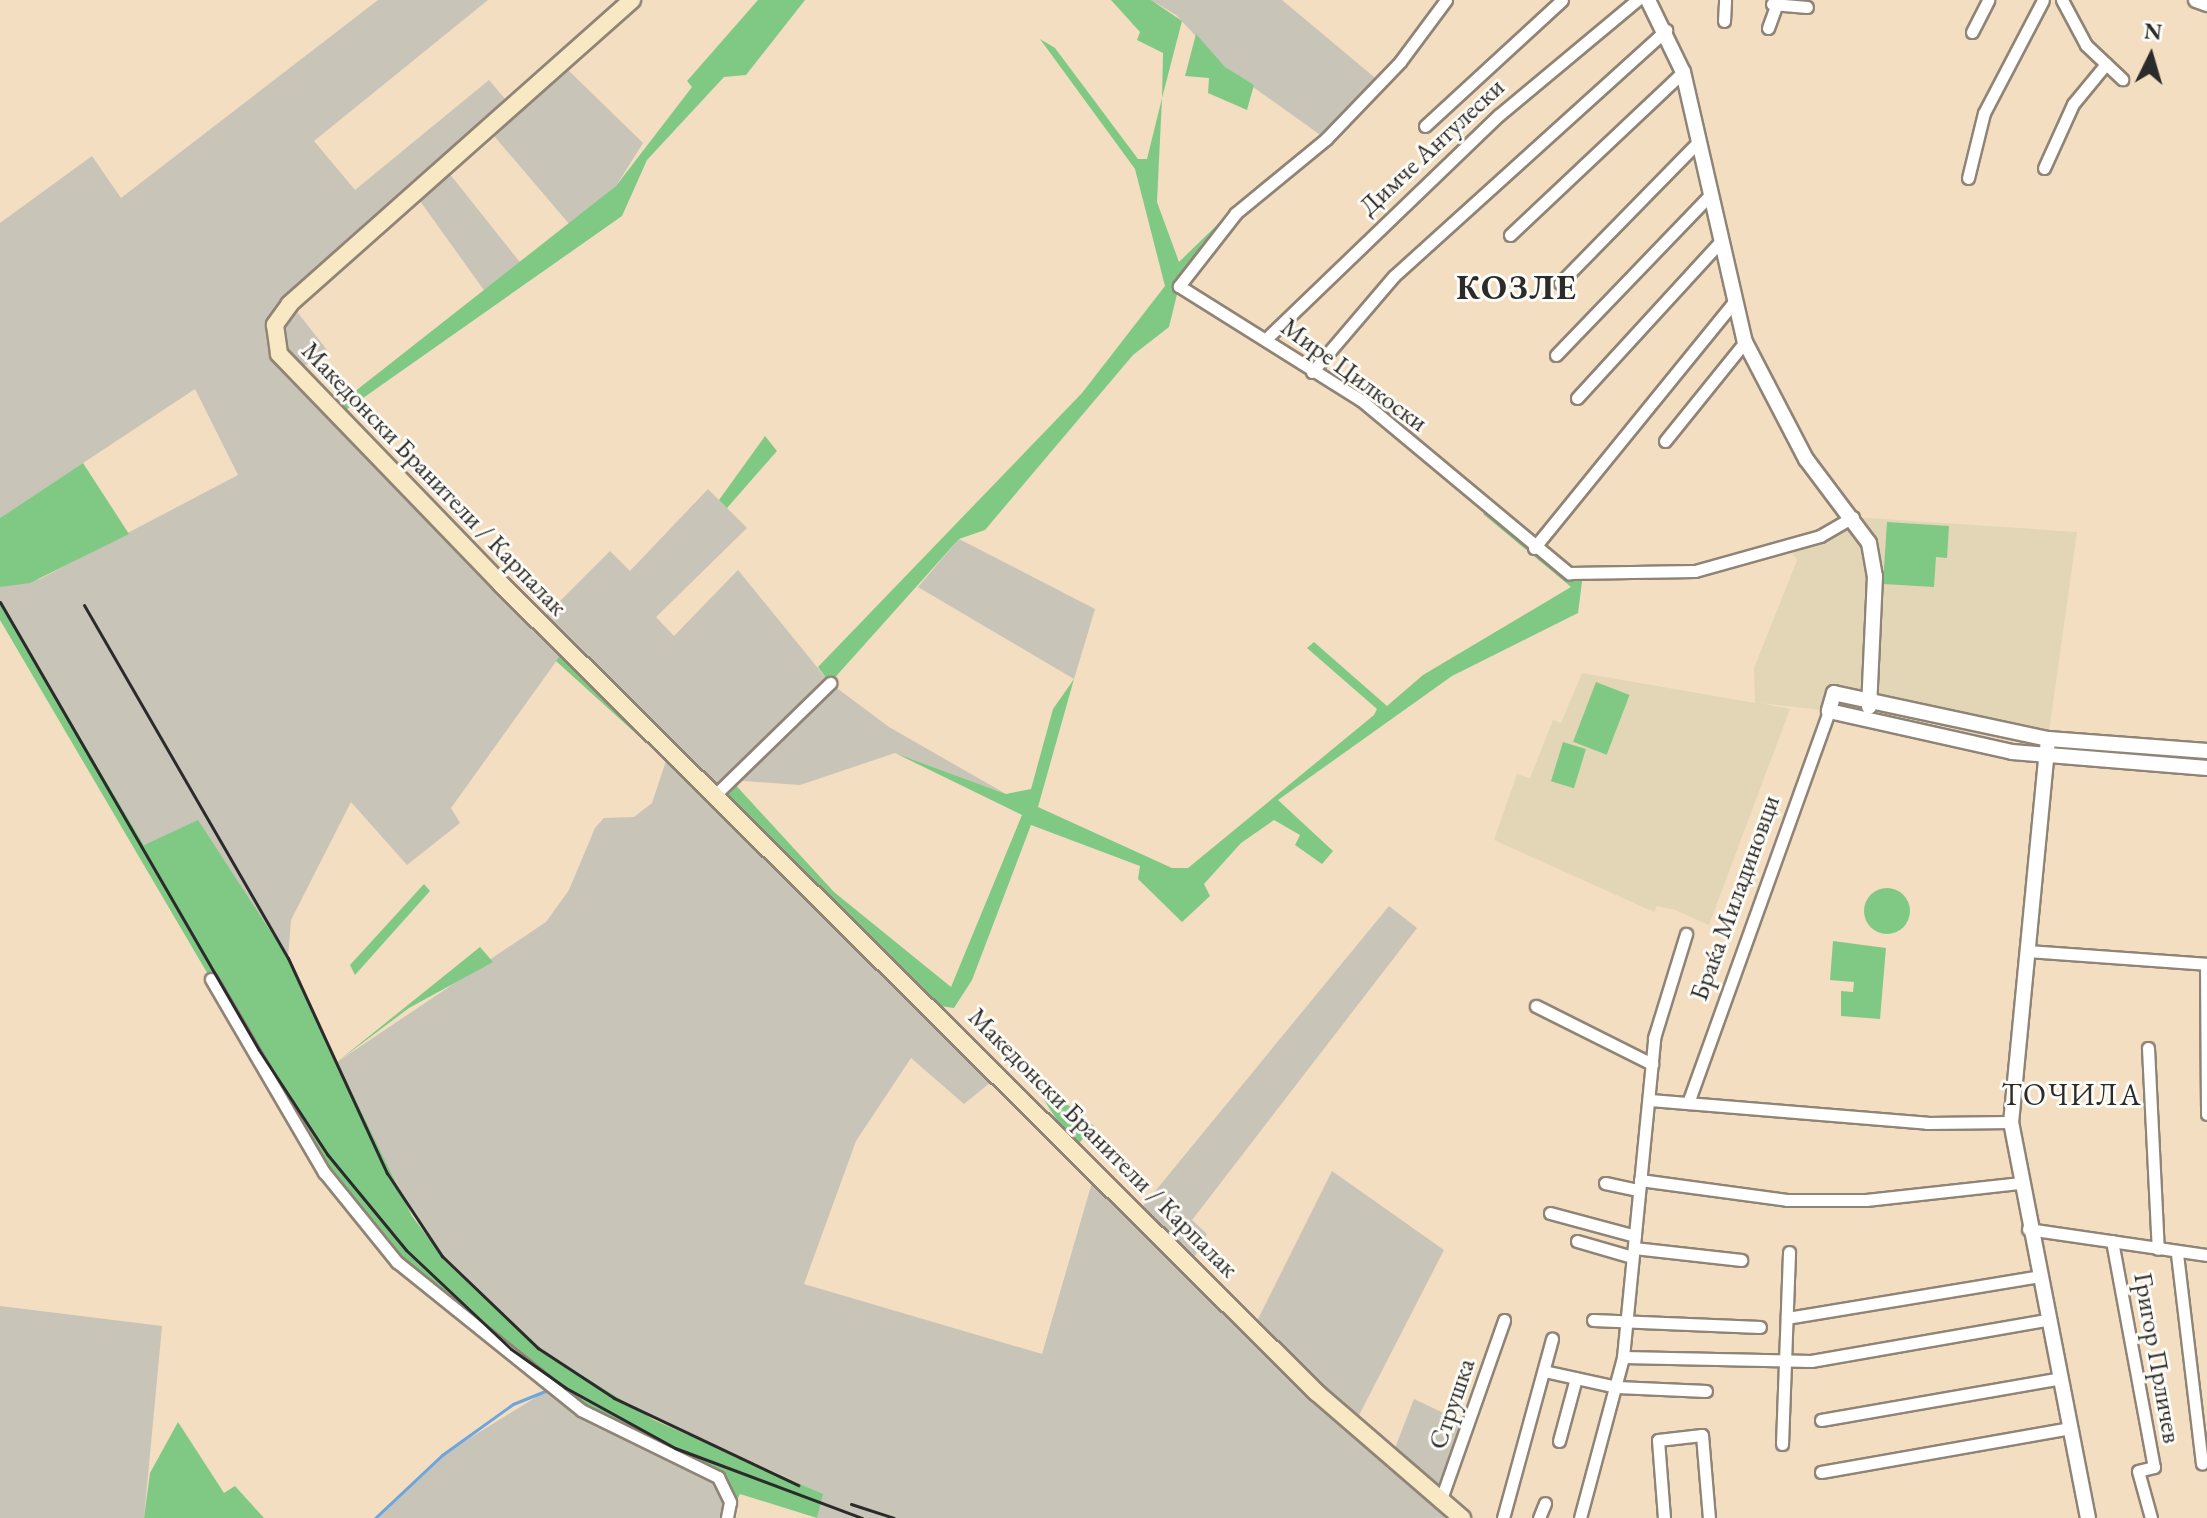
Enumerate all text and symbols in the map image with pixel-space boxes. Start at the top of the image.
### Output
north arrow [2111,16,2191,96]
text: N [2143,16,2163,47]
street label: Димче Антулески [1353,72,1511,222]
district label: КОЗЛЕ [1456,268,1578,308]
street label: Мире Цилкоски [1275,311,1433,439]
street label: Македонски Бранители / Карпалак [295,336,573,622]
street label: Браќа Миладиновци [1683,791,1787,1005]
street label: Македонски Бранители / Карпалак [962,1002,1244,1284]
district label: ТОЧИЛА [2002,1077,2142,1113]
street label: Григор Прличев [2127,1270,2187,1446]
street label: Струшка [1422,1355,1482,1453]

